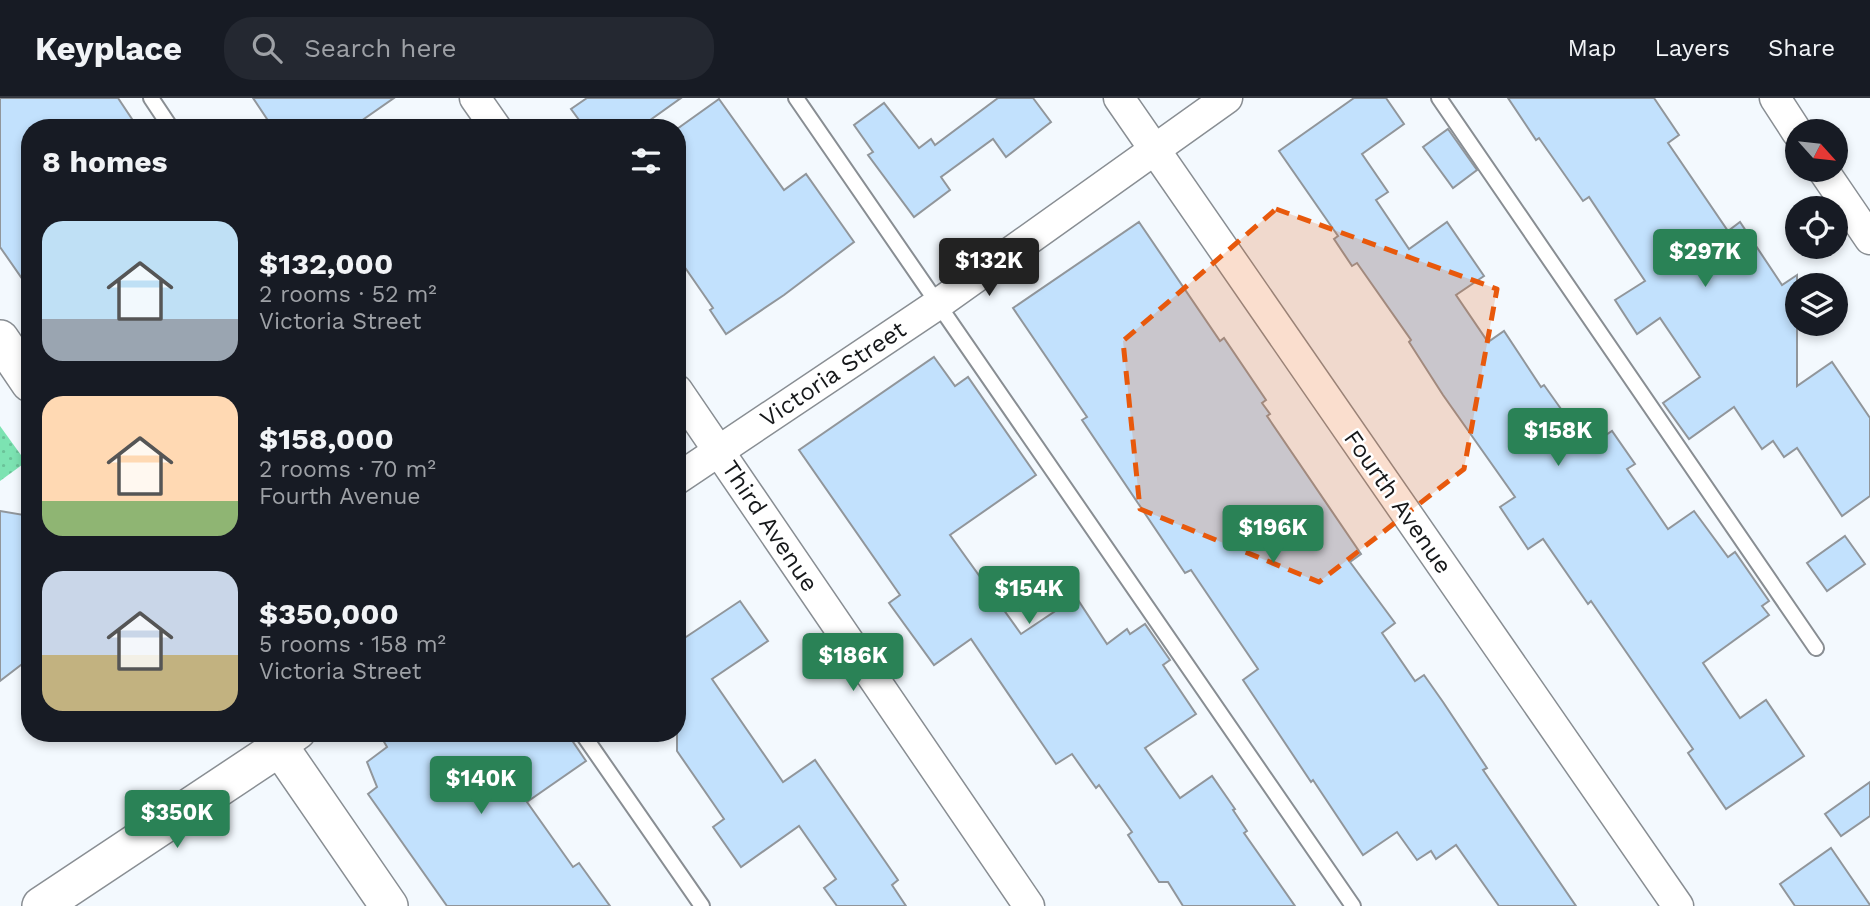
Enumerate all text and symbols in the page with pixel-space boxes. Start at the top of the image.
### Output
search box [224,17,714,80]
text: Keyplace [35,29,182,68]
icon: search [248,29,286,67]
text: Search here [304,33,457,63]
text: Map [1568,34,1616,62]
text: Layers [1654,34,1730,62]
text: Share [1768,34,1835,62]
north arrow [1785,119,1848,182]
map controls [1785,119,1848,336]
icon: filters [627,142,665,180]
text: 8 homes [42,144,168,179]
button: locate [1785,196,1848,259]
pin: $297K [1656,230,1754,289]
pin: $132K [940,238,1038,298]
text: $297K [1669,238,1741,265]
text: $132,000 [259,246,393,281]
text: $132K [955,247,1023,274]
icon: home [98,249,182,333]
button: layers [1785,273,1848,336]
text: 2 rooms · 52 m² [259,281,437,308]
text: Victoria Street [259,308,421,335]
street label: Victoria Street [755,315,911,433]
pin: $158K [1509,408,1607,468]
text: $158K [1524,417,1592,444]
text: $158,000 [259,421,394,456]
icon: home [98,424,182,508]
street label: Fourth Avenue [1338,425,1458,579]
street label: Third Avenue [716,455,824,597]
text: 2 rooms · 70 m² [259,456,436,483]
text: Fourth Avenue [259,483,421,510]
pin: $196K [1224,505,1322,565]
text: $196K [1239,514,1307,541]
pin: $154K [980,566,1078,626]
text: $154K [995,575,1063,602]
text: $350,000 [259,596,399,631]
icon: home [98,599,182,683]
text: 5 rooms · 158 m² [259,631,446,658]
pin: $186K [804,634,902,693]
text: $186K [818,642,888,669]
text: Victoria Street [259,658,421,685]
pin: $140K [432,756,530,816]
text: $140K [446,765,516,792]
pin: $350K [128,790,226,850]
text: $350K [141,799,213,826]

